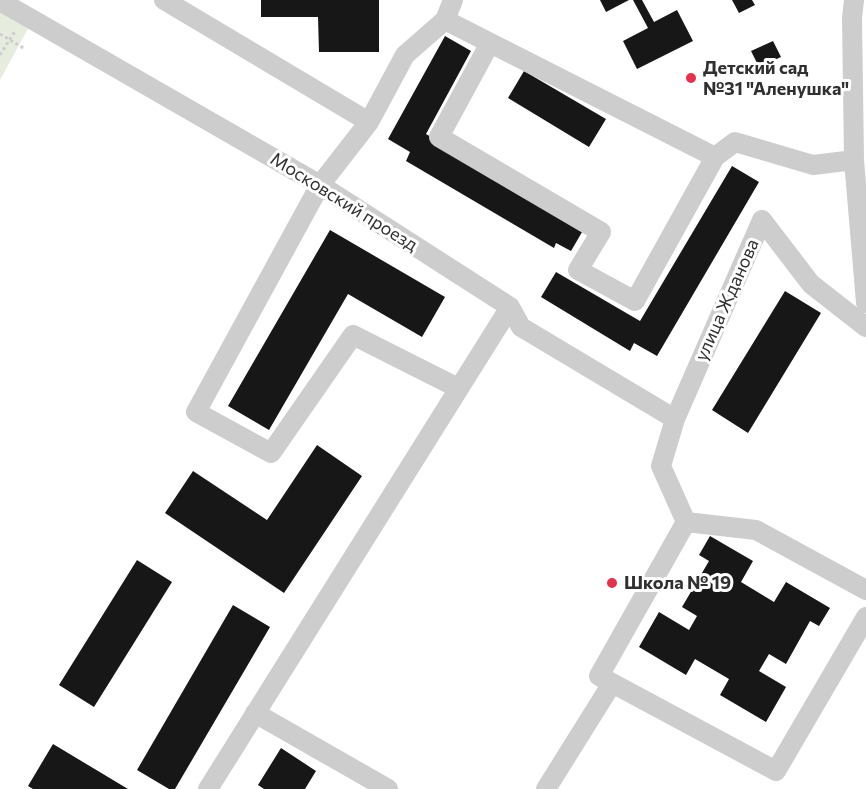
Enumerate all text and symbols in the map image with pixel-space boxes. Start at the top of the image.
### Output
place label: Детский сад №31 "Аленушка" [703,57,849,100]
marker: Детский сад №31 "Аленушка" [684,71,698,85]
street label: Московский проезд [267,148,421,256]
street label: улица Жданова [690,236,764,364]
place label: Школа № 19 [624,572,731,594]
marker: Школа № 19 [605,576,619,590]

